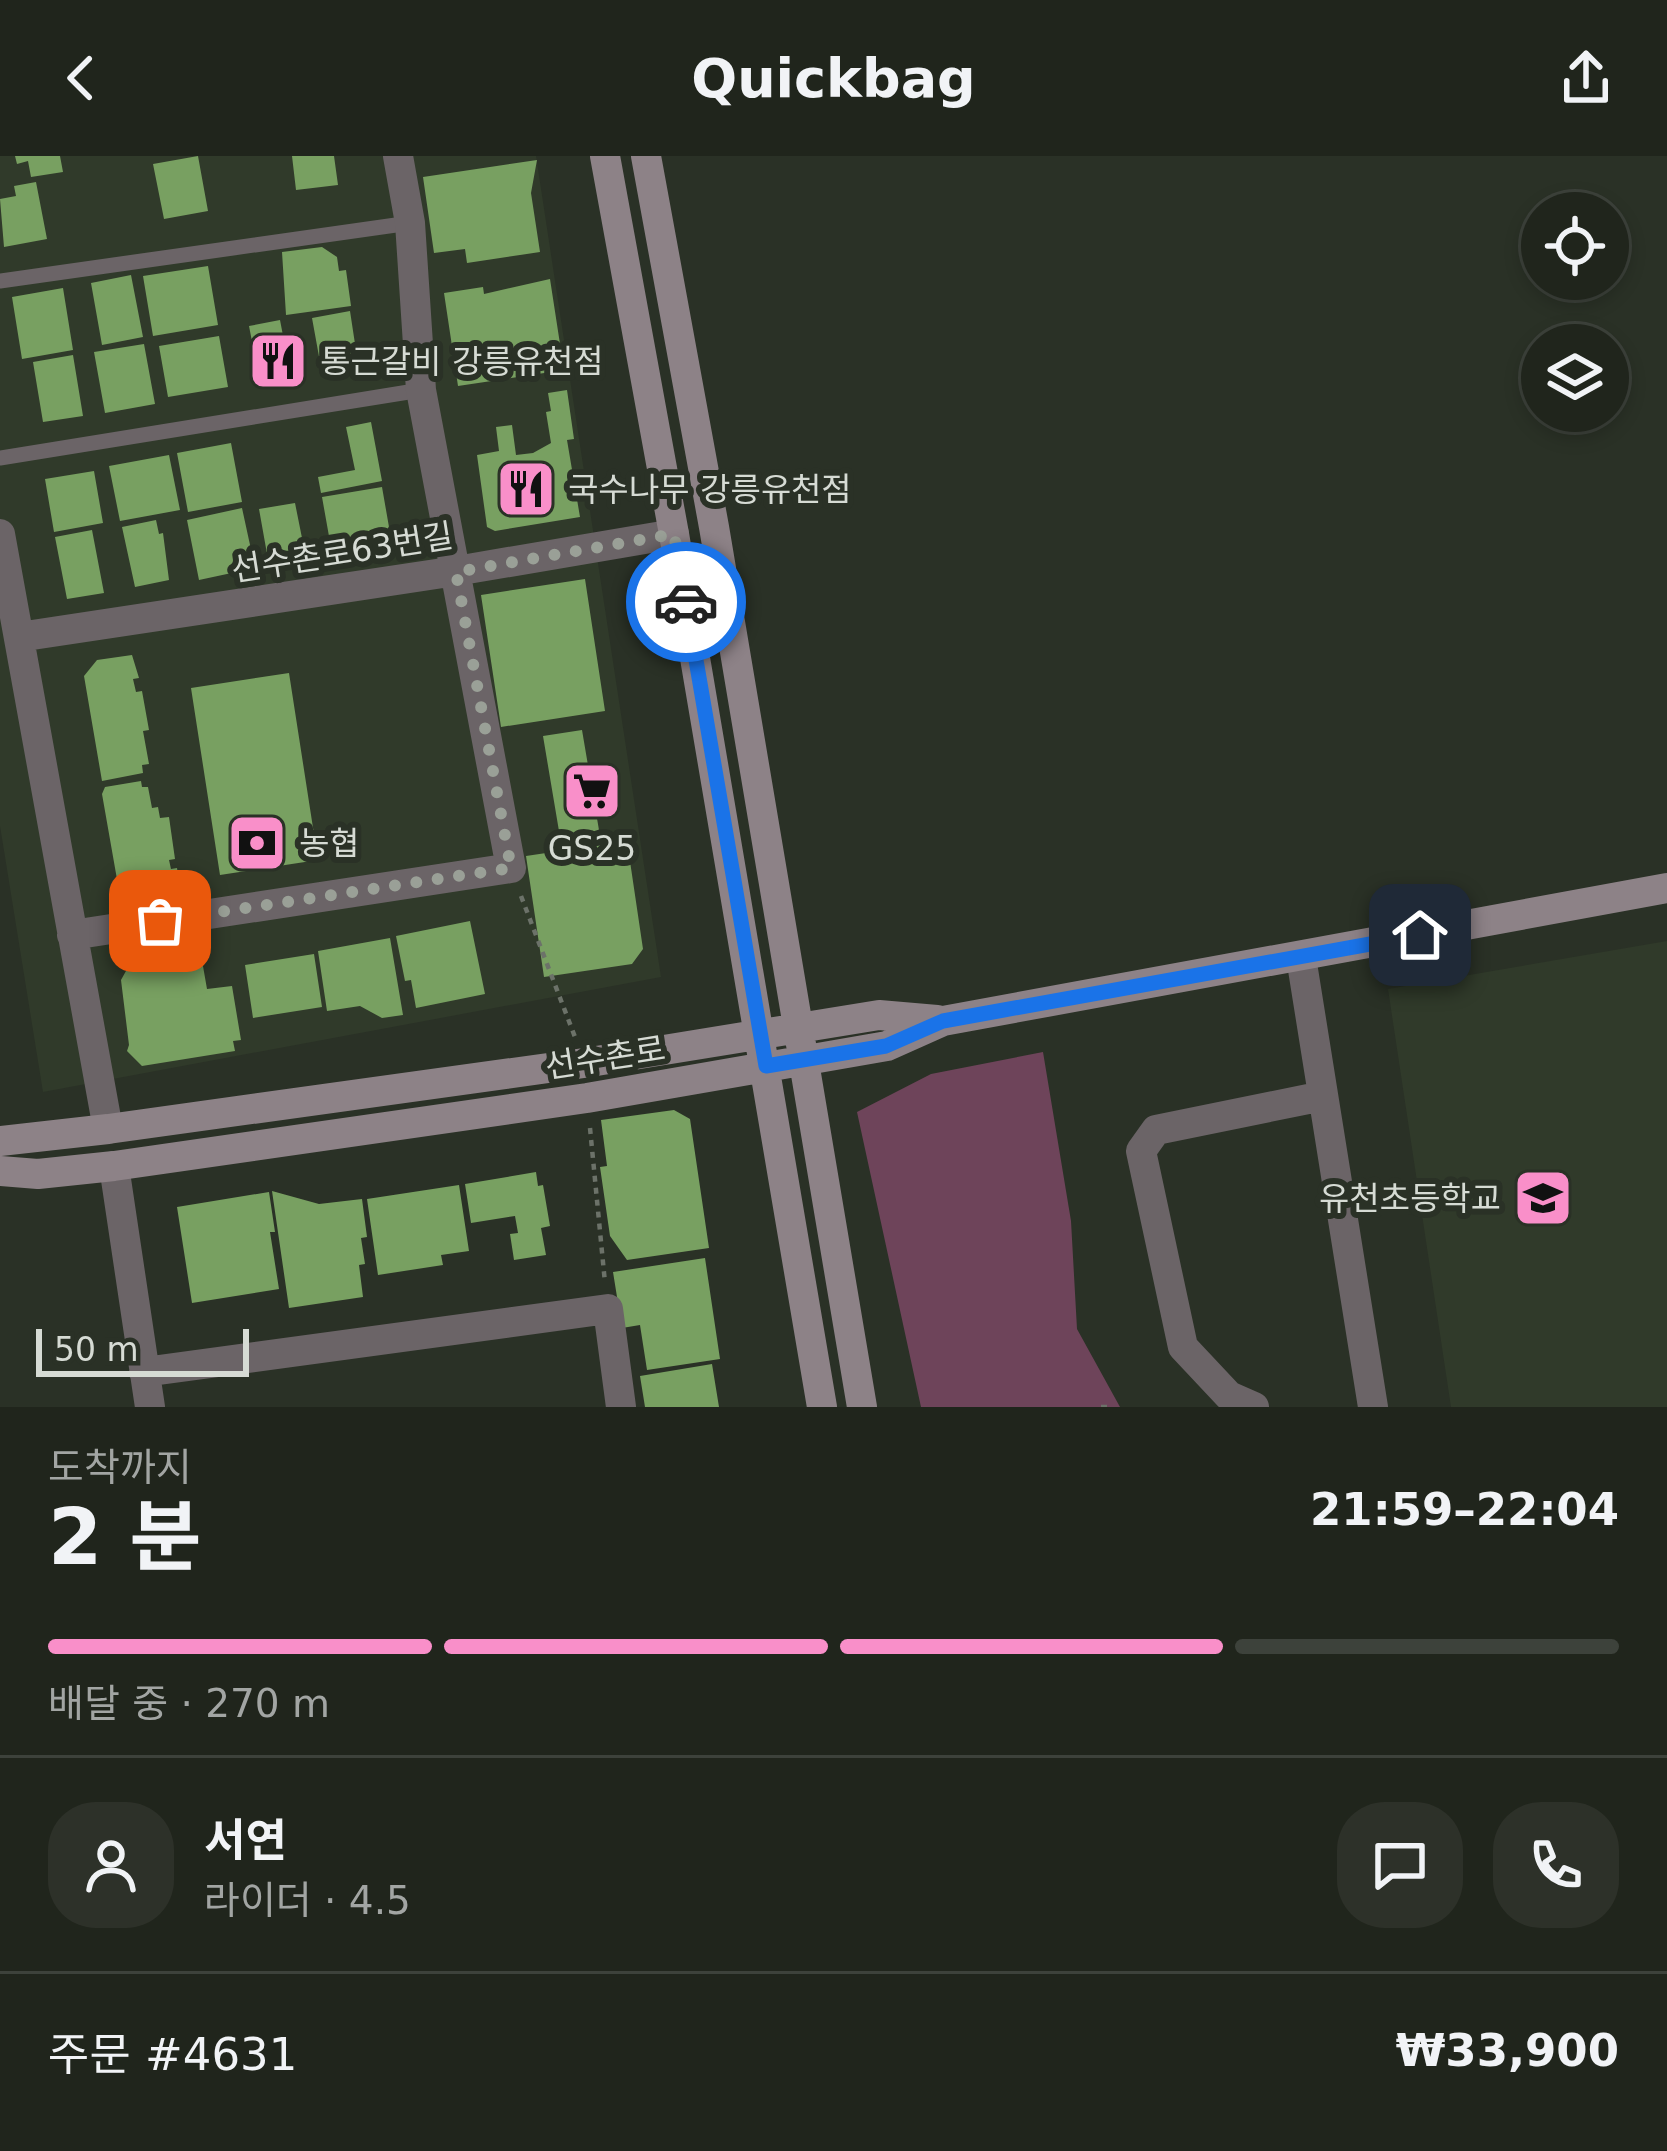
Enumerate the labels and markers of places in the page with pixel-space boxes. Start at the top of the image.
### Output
restaurant icon: 통근갈비 강릉유천점 [247,330,309,392]
place label: 통근갈비 강릉유천점 [320,342,604,381]
restaurant icon: 국수나무 강릉유천점 [495,458,557,520]
place label: 국수나무 강릉유천점 [568,470,852,509]
supermarket icon: GS25 [561,760,623,822]
bank icon: 농협 [226,812,288,874]
place label: 농협 [299,824,360,863]
place label: GS25 [548,829,636,868]
pin [109,870,211,972]
pin [1369,884,1471,986]
school or university icon: 유천초등학교 [1512,1167,1574,1229]
place label: 유천초등학교 [1319,1179,1501,1218]

